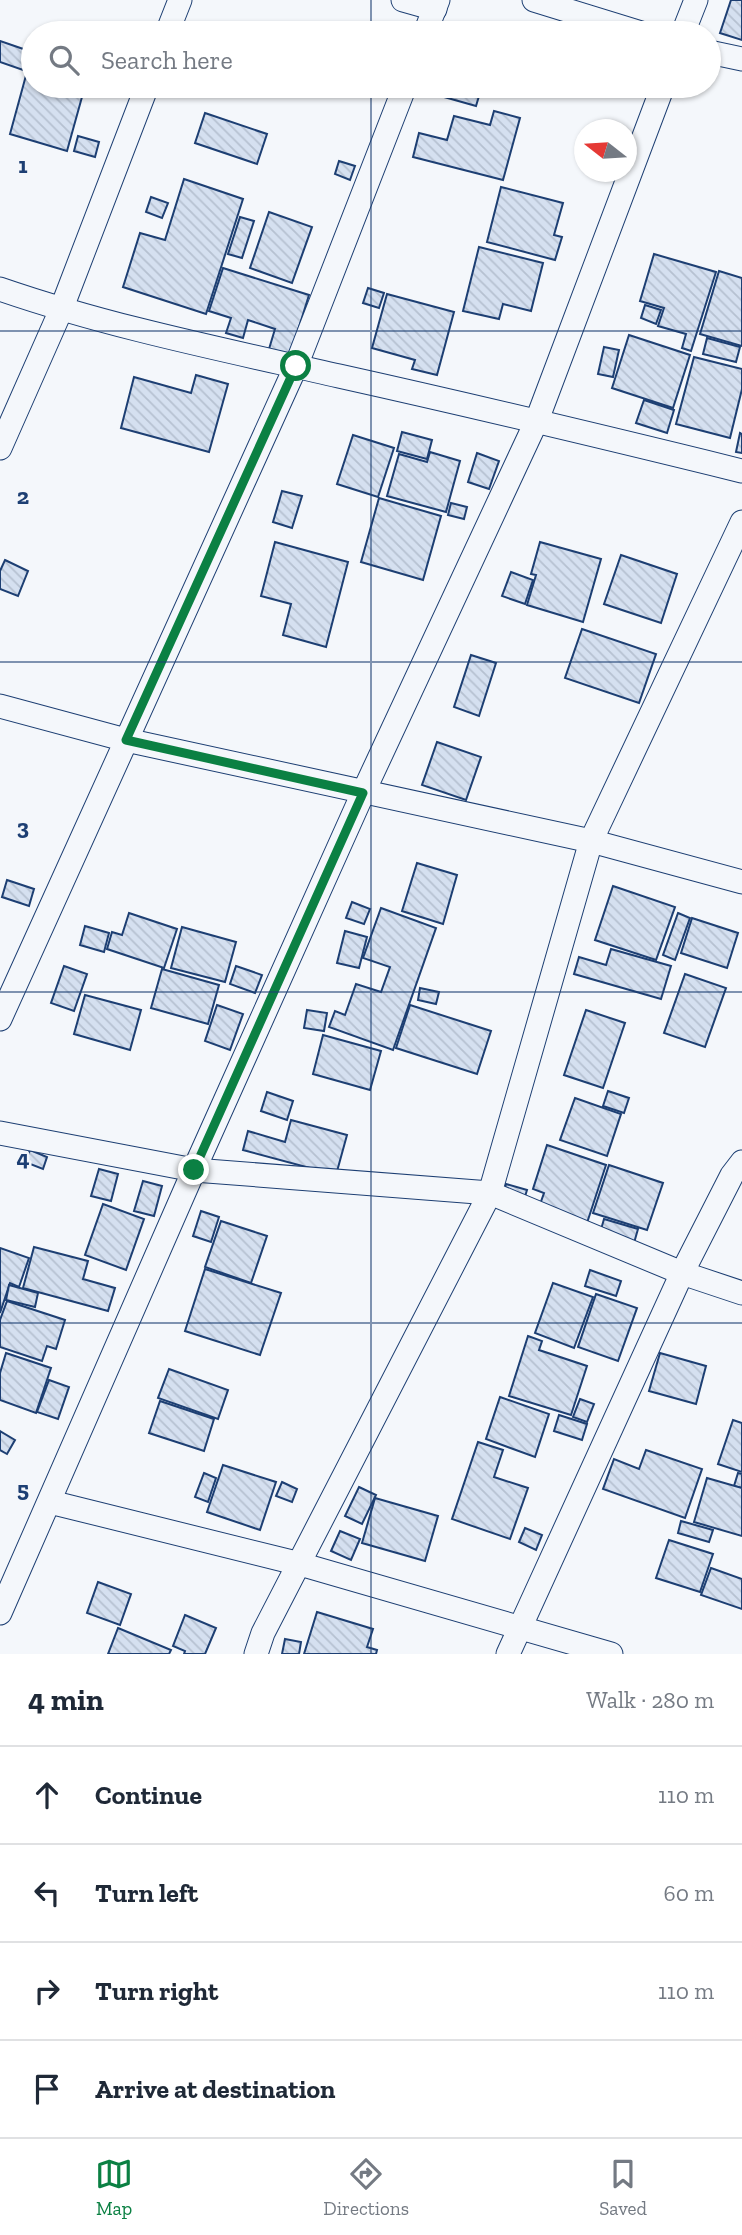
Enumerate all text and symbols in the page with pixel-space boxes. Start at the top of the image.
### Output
search box [21,21,721,98]
icon: search [45,41,83,79]
text: Search here [101,44,233,76]
north arrow [574,119,637,182]
text: 1 [18,151,28,179]
route start [280,350,311,381]
text: 2 [17,482,29,510]
text: 3 [17,813,29,841]
text: 4 [16,1144,30,1172]
route end [178,1154,209,1185]
text: 5 [17,1475,29,1503]
text: 4 min [28,1682,104,1718]
text: Walk · 280 m [586,1686,714,1714]
icon: ahead [28,1776,66,1814]
text: Continue [95,1779,202,1811]
text: 110 m [658,1781,714,1809]
icon: left [28,1874,66,1912]
text: Turn left [95,1877,198,1909]
text: 60 m [663,1879,714,1907]
icon: right [28,1972,66,2010]
text: Turn right [95,1975,218,2007]
text: 110 m [658,1977,714,2005]
icon: arrive [28,2070,66,2108]
text: Arrive at destination [95,2073,335,2105]
tab: Map [95,2155,133,2220]
tab: Directions [323,2155,409,2220]
tab: Saved [599,2155,647,2220]

